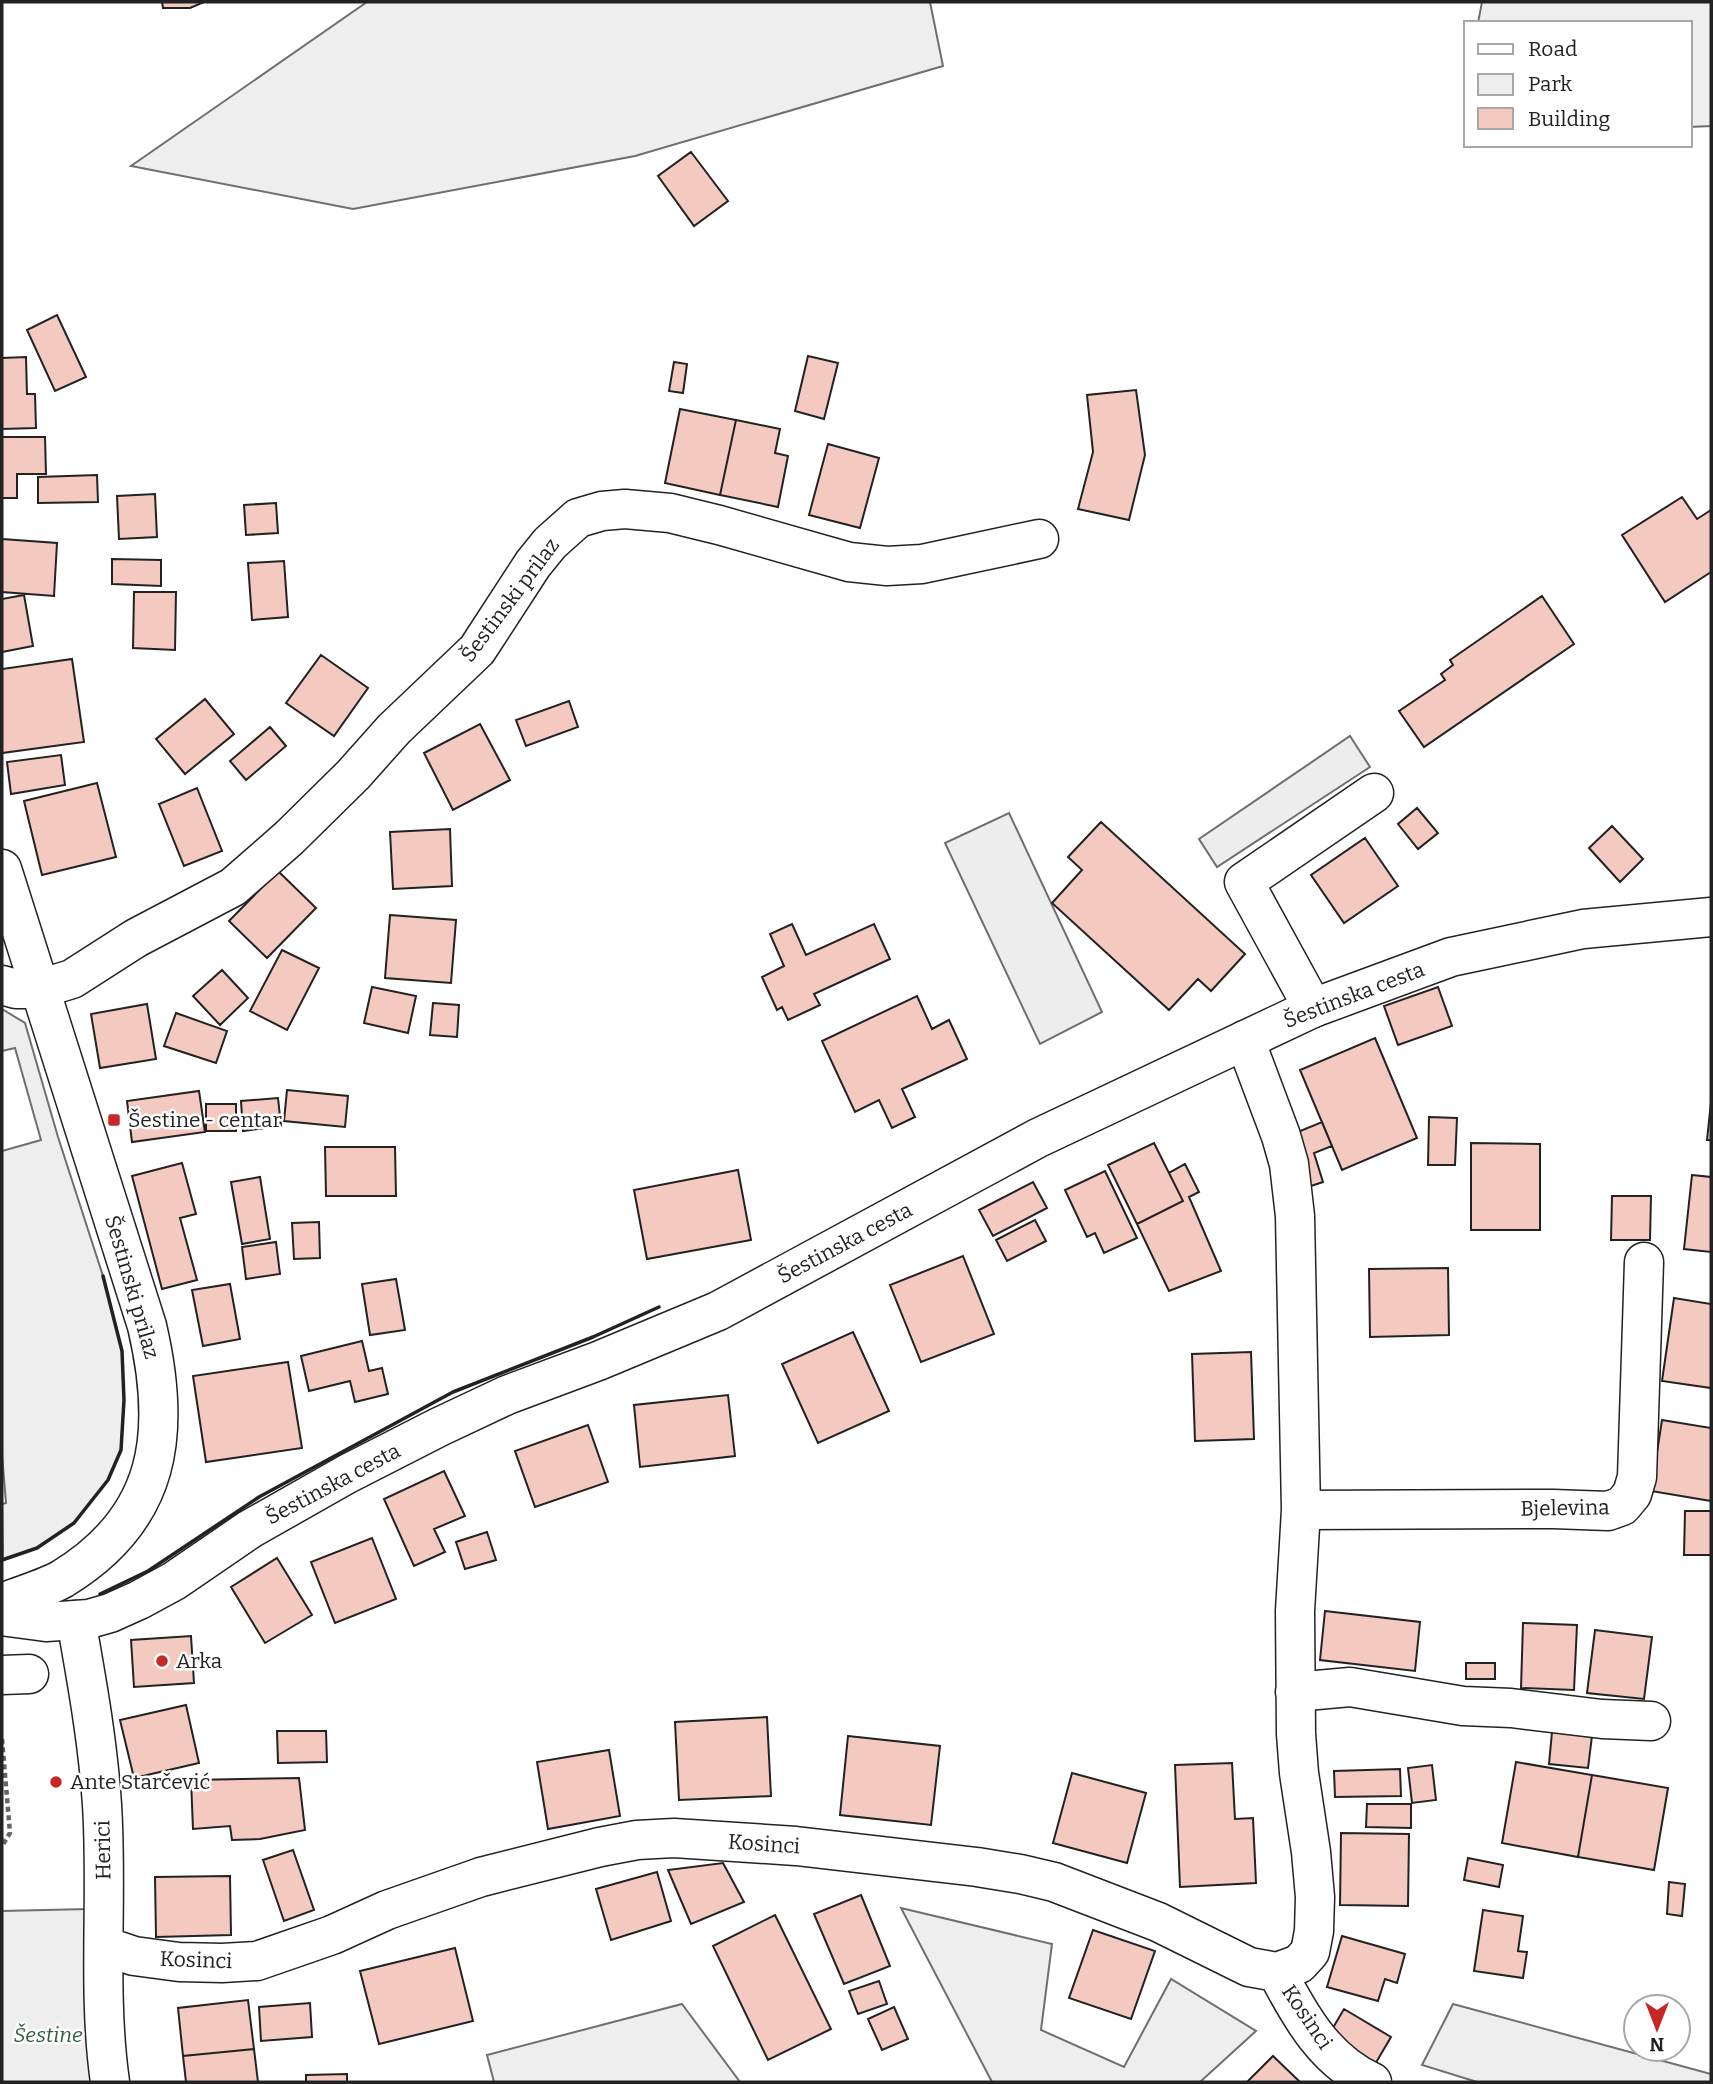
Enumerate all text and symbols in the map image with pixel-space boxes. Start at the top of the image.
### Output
legend [1464,21,1692,147]
text: Road [1528,36,1577,62]
text: Park [1528,71,1572,97]
text: Building [1528,106,1611,132]
street label: Šestinski prilaz [455,533,565,667]
street label: Šestinska cesta [1280,956,1429,1034]
place label: Šestine - centar [128,1107,282,1133]
marker: Šestine - centar [106,1112,122,1128]
street label: Šestinska cesta [773,1196,917,1289]
street label: Šestinski prilaz [99,1212,165,1362]
street label: Šestinska cesta [261,1437,405,1530]
street label: Bjelevina [1520,1494,1610,1522]
place label: Arka [176,1648,223,1674]
marker: Arka [154,1653,170,1669]
place label: Ante Starčević [70,1769,210,1795]
marker: Ante Starčević [48,1774,64,1790]
street label: Herici [89,1820,117,1880]
street label: Kosinci [727,1829,801,1859]
street label: Kosinci [159,1946,233,1974]
street label: Kosinci [1276,1980,1338,2054]
north arrow [1622,1993,1692,2063]
park label: Šestine [13,2022,83,2048]
text: N [1649,2033,1664,2056]

